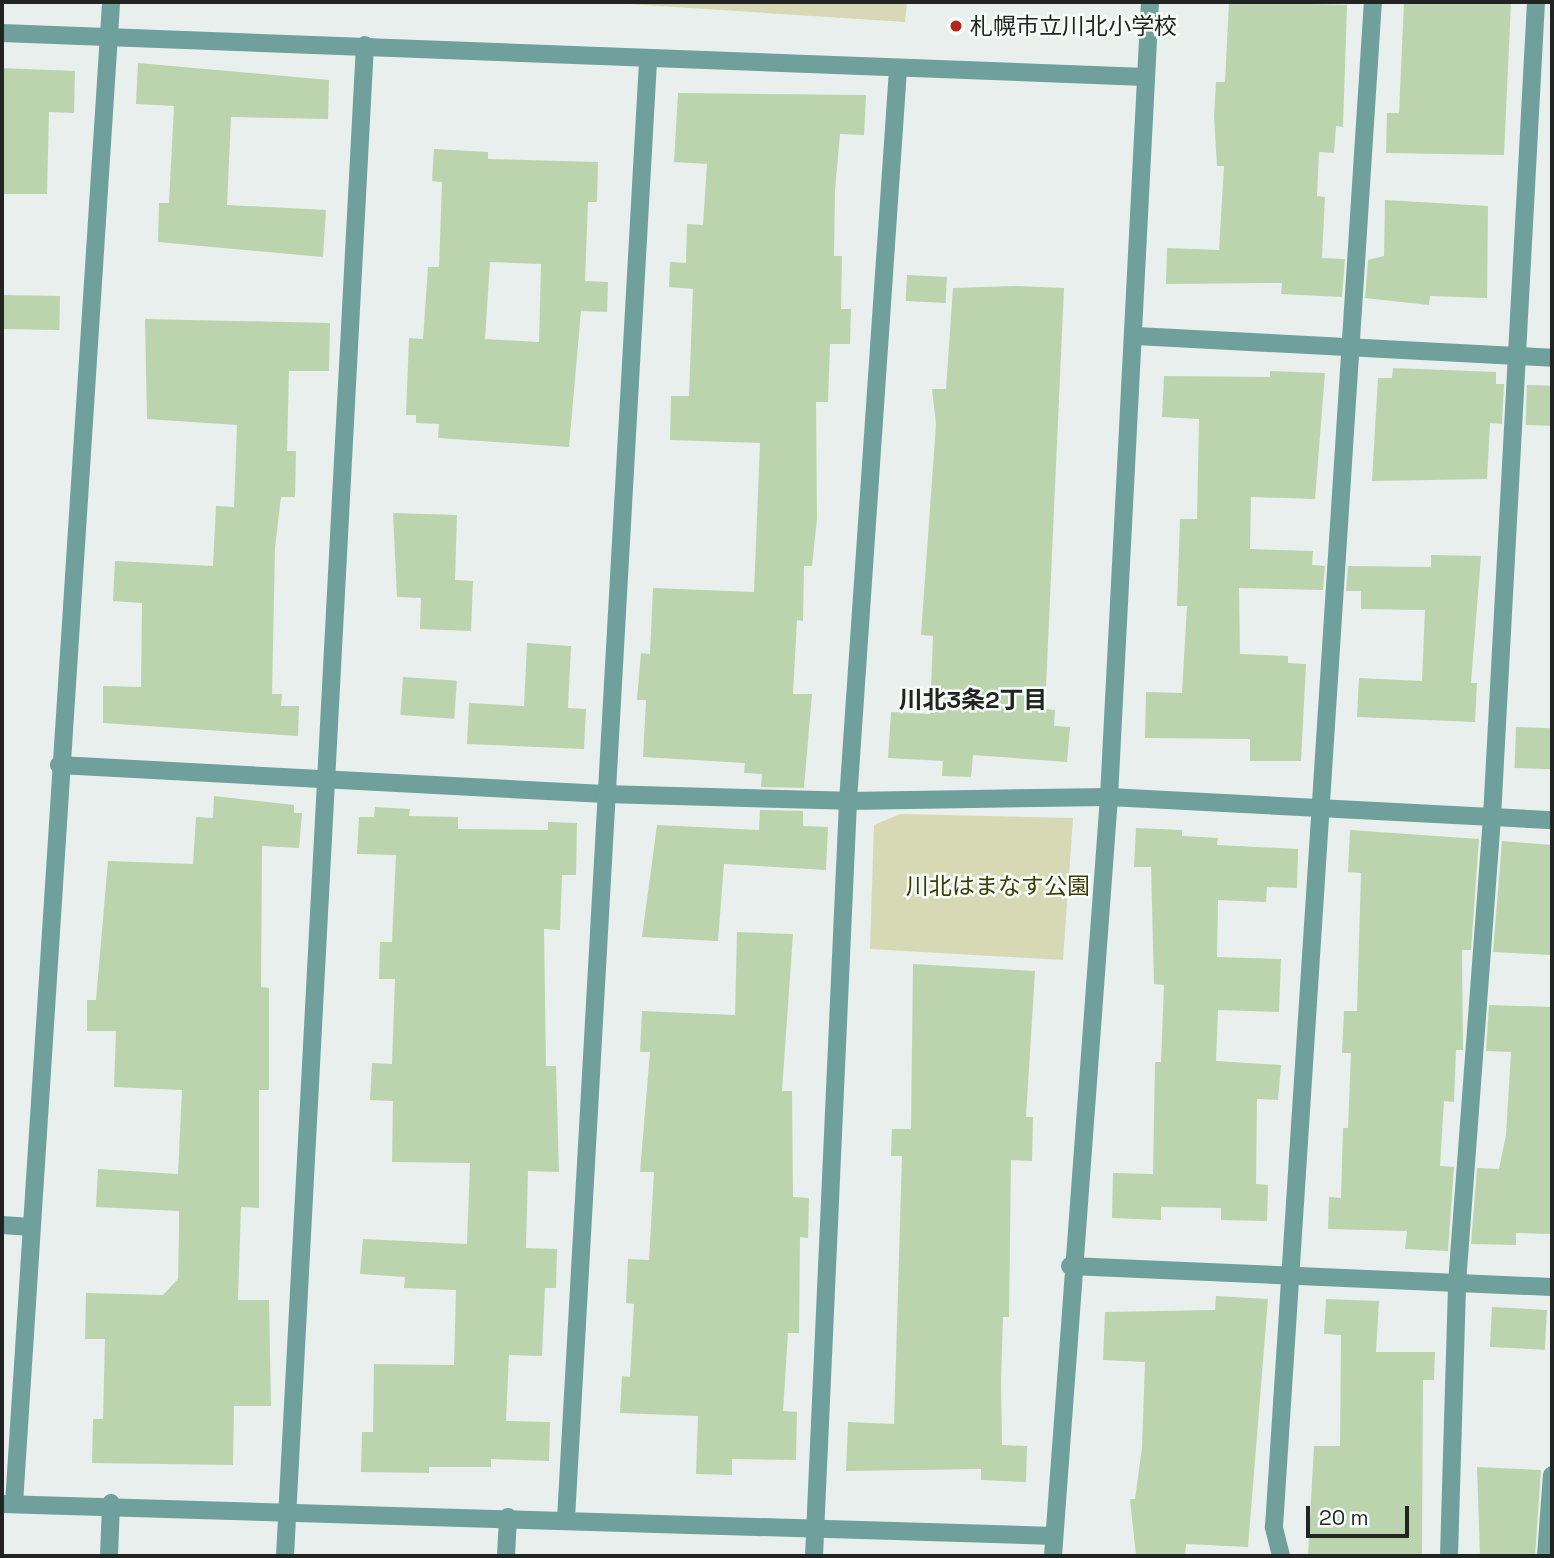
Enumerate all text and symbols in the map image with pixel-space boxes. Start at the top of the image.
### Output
place label: 札幌市立川北小学校 [970,12,1177,40]
marker: 札幌市立川北小学校 [948,18,964,34]
district label: 川北3条2丁目 [899,686,1047,714]
park label: 川北はまなす公園 [906,872,1090,900]
scale bar [1309,1492,1412,1536]
text: 20 m [1319,1504,1369,1531]

